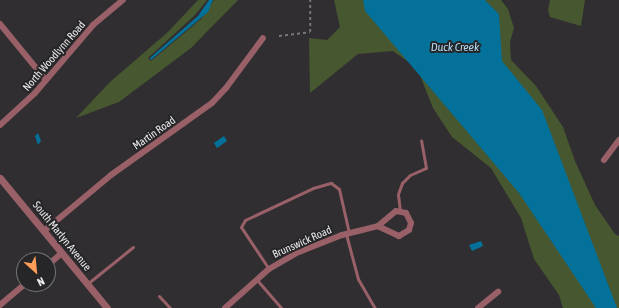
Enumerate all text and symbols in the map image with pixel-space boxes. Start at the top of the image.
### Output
street label: North Woodlynn Road [20,18,88,94]
water label: Duck Creek [431,41,479,55]
street label: Martin Road [130,113,178,153]
street label: South Marlyn Avenue [30,199,94,273]
street label: Brunswick Road [270,223,334,261]
north arrow [16,252,56,292]
text: N [35,275,47,289]

